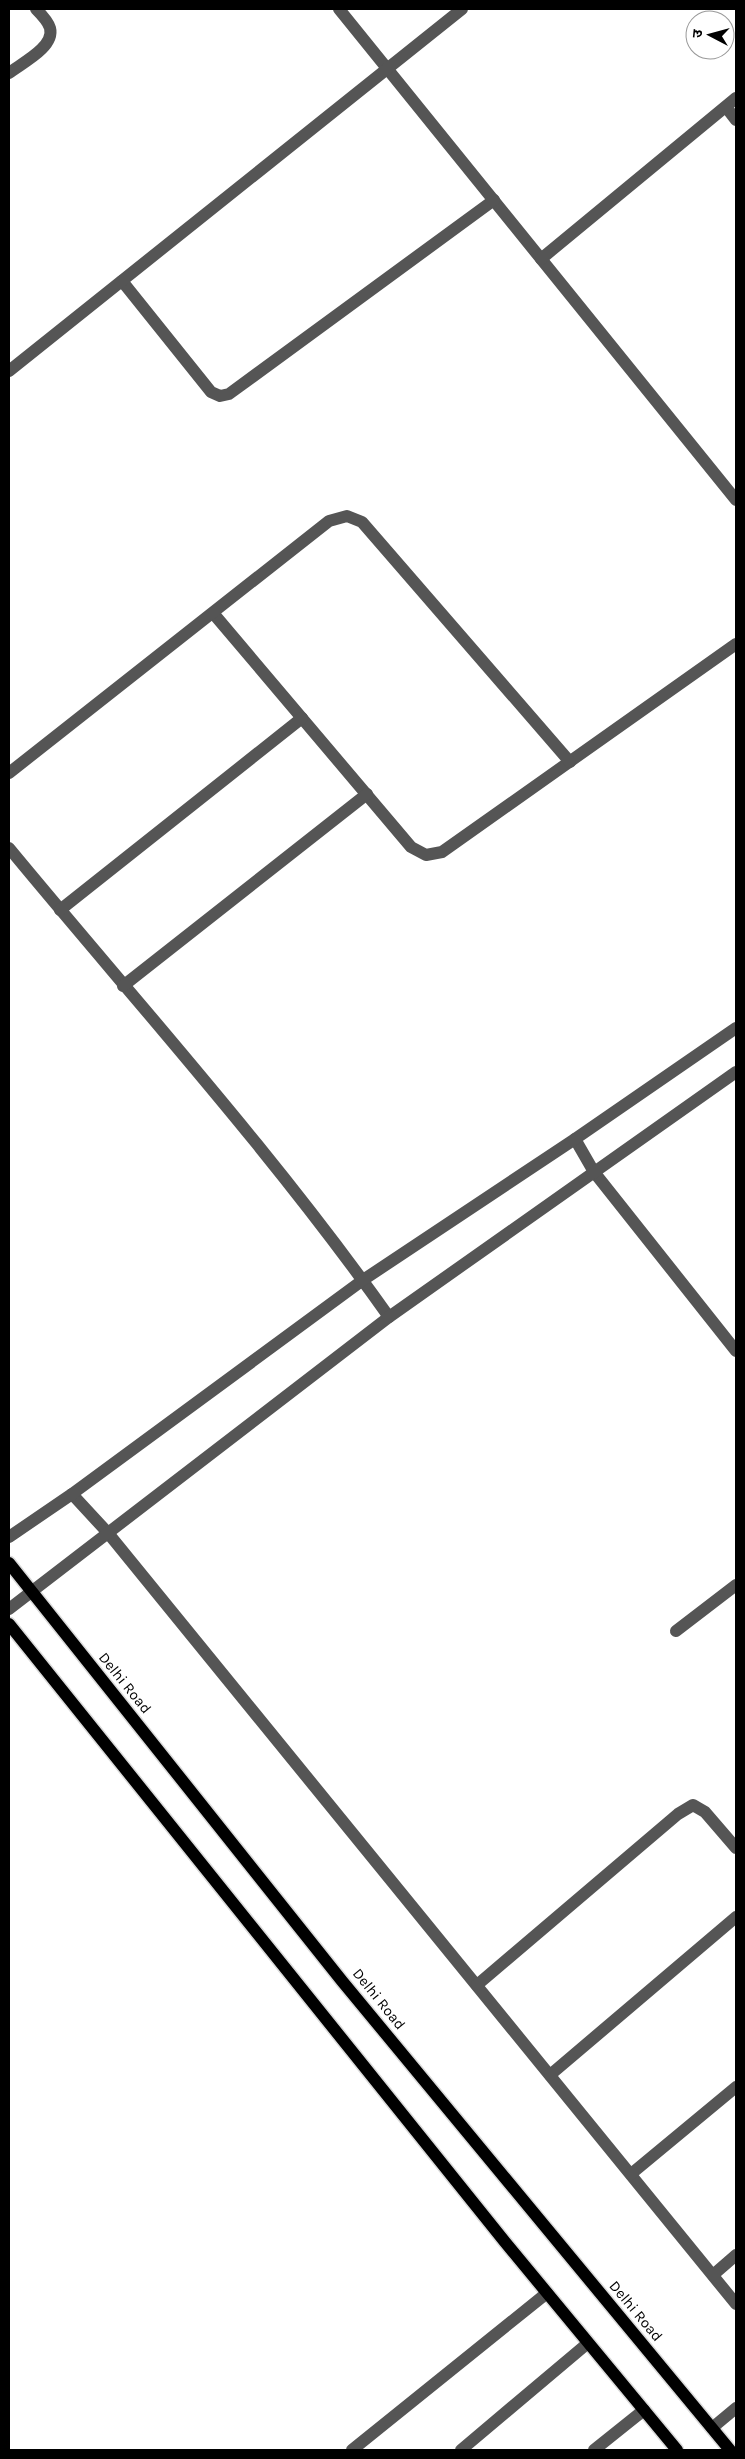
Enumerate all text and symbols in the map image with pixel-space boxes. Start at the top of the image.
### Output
north arrow [685,10,735,60]
text: उ [689,28,707,39]
street label: Delhi Road [95,1649,155,1717]
street label: Delhi Road [349,1965,409,2033]
street label: Delhi Road [606,2277,666,2345]

